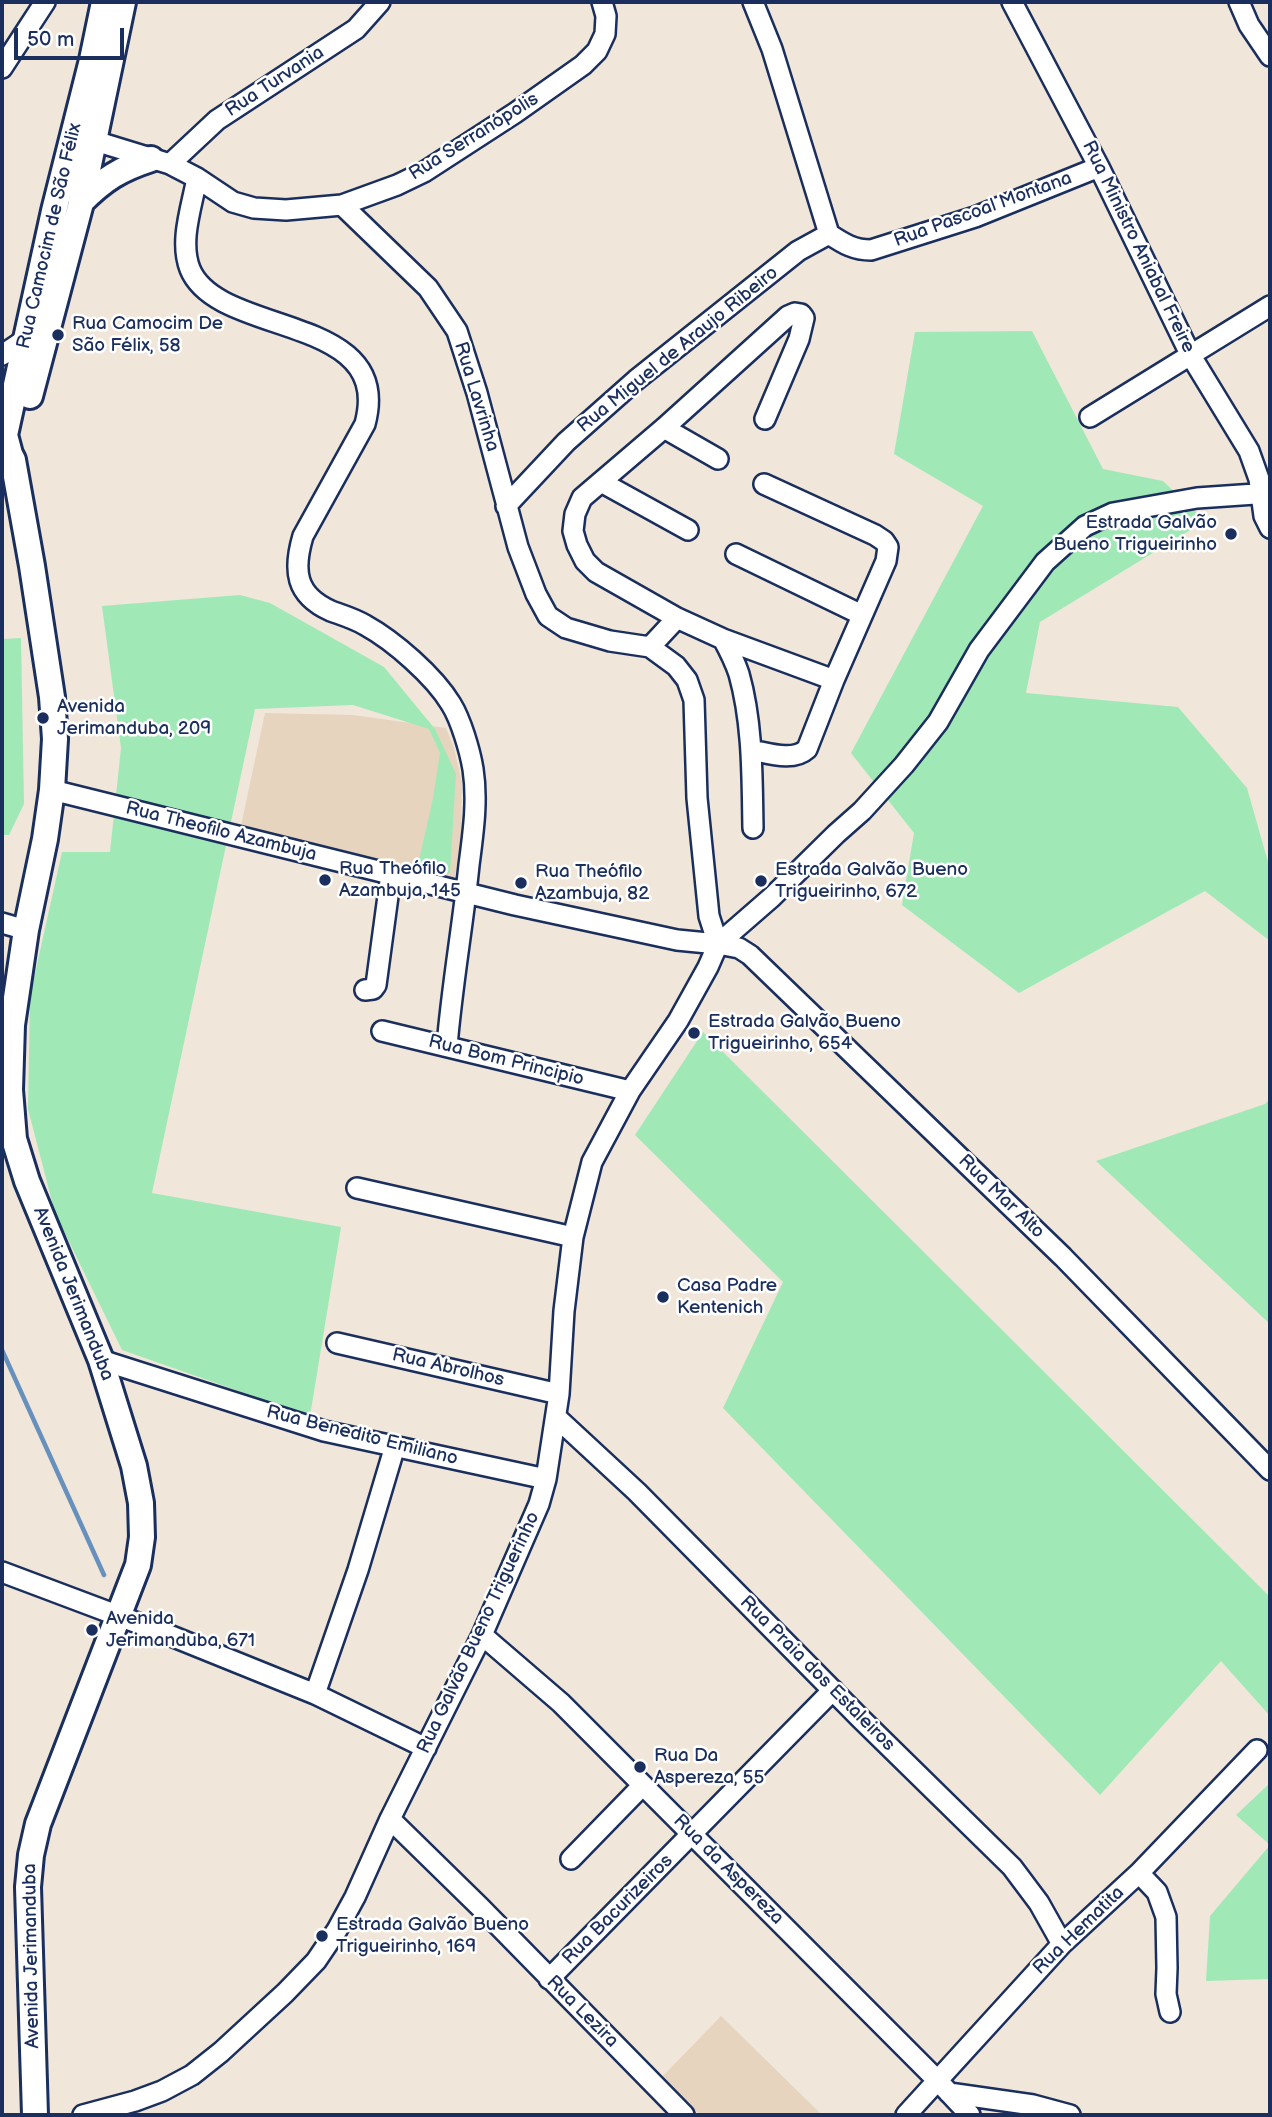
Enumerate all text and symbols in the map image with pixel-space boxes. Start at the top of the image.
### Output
scale bar [18,14,128,58]
text: 50 m [27,27,74,52]
street label: Rua Turvania [221,42,329,122]
street label: Rua Serranópolis [405,88,543,186]
street label: Rua Camocim de São Félix [13,121,87,351]
street label: Rua Ministro Aniabal Freire [1077,137,1199,357]
street label: Rua Pascoal Montana [891,167,1075,253]
street label: Rua Miguel de Araujo Ribeiro [573,262,783,438]
place label: Rua Camocim De São Félix, 58 [72,313,223,357]
marker: Rua Camocim De São Félix, 58 [50,327,66,343]
street label: Rua Lavrinha [449,339,503,455]
place label: Estrada Galvão Bueno Trigueirinho [1053,512,1217,556]
marker: Estrada Galvão Bueno Trigueirinho [1223,526,1239,542]
place label: Avenida Jerimanduba, 209 [57,696,211,740]
marker: Avenida Jerimanduba, 209 [35,710,51,726]
street label: Rua Theofilo Azambuja [123,797,319,867]
place label: Rua Theófilo Azambuja, 145 [339,858,461,902]
place label: Estrada Galvão Bueno Trigueirinho, 672 [775,859,968,903]
place label: Rua Theófilo Azambuja, 82 [535,861,649,905]
marker: Rua Theófilo Azambuja, 145 [317,872,333,888]
marker: Estrada Galvão Bueno Trigueirinho, 672 [753,873,769,889]
marker: Rua Theófilo Azambuja, 82 [513,875,529,891]
place label: Estrada Galvão Bueno Trigueirinho, 654 [708,1011,901,1055]
marker: Estrada Galvão Bueno Trigueirinho, 654 [686,1025,702,1041]
street label: Rua Bom Principio [426,1031,586,1091]
street label: Rua Mar Alto [953,1150,1049,1244]
street label: Avenida Jerimanduba [28,1204,118,1384]
place label: Casa Padre Kentenich [677,1275,777,1319]
marker: Casa Padre Kentenich [655,1289,671,1305]
street label: Rua Abrolhos [390,1344,506,1392]
street label: Rua Benedito Emiliano [264,1401,460,1471]
street label: Rua Galvão Bueno Triguerinho [413,1508,545,1758]
street label: Rua Praia dos Estaleiros [735,1592,899,1756]
place label: Avenida Jerimanduba, 671 [106,1608,255,1652]
marker: Avenida Jerimanduba, 671 [84,1622,100,1638]
place label: Rua Da Aspereza, 55 [654,1745,764,1789]
marker: Rua Da Aspereza, 55 [632,1759,648,1775]
street label: Rua da Aspereza [668,1810,788,1930]
street label: Rua Bacurizeiros [558,1850,678,1970]
street label: Avenida Jerimanduba [19,1863,45,2049]
street label: Rua Hematita [1029,1882,1129,1980]
place label: Estrada Galvão Bueno Trigueirinho, 169 [336,1914,529,1958]
marker: Estrada Galvão Bueno Trigueirinho, 169 [314,1928,330,1944]
street label: Rua Lezira [541,1971,623,2053]

